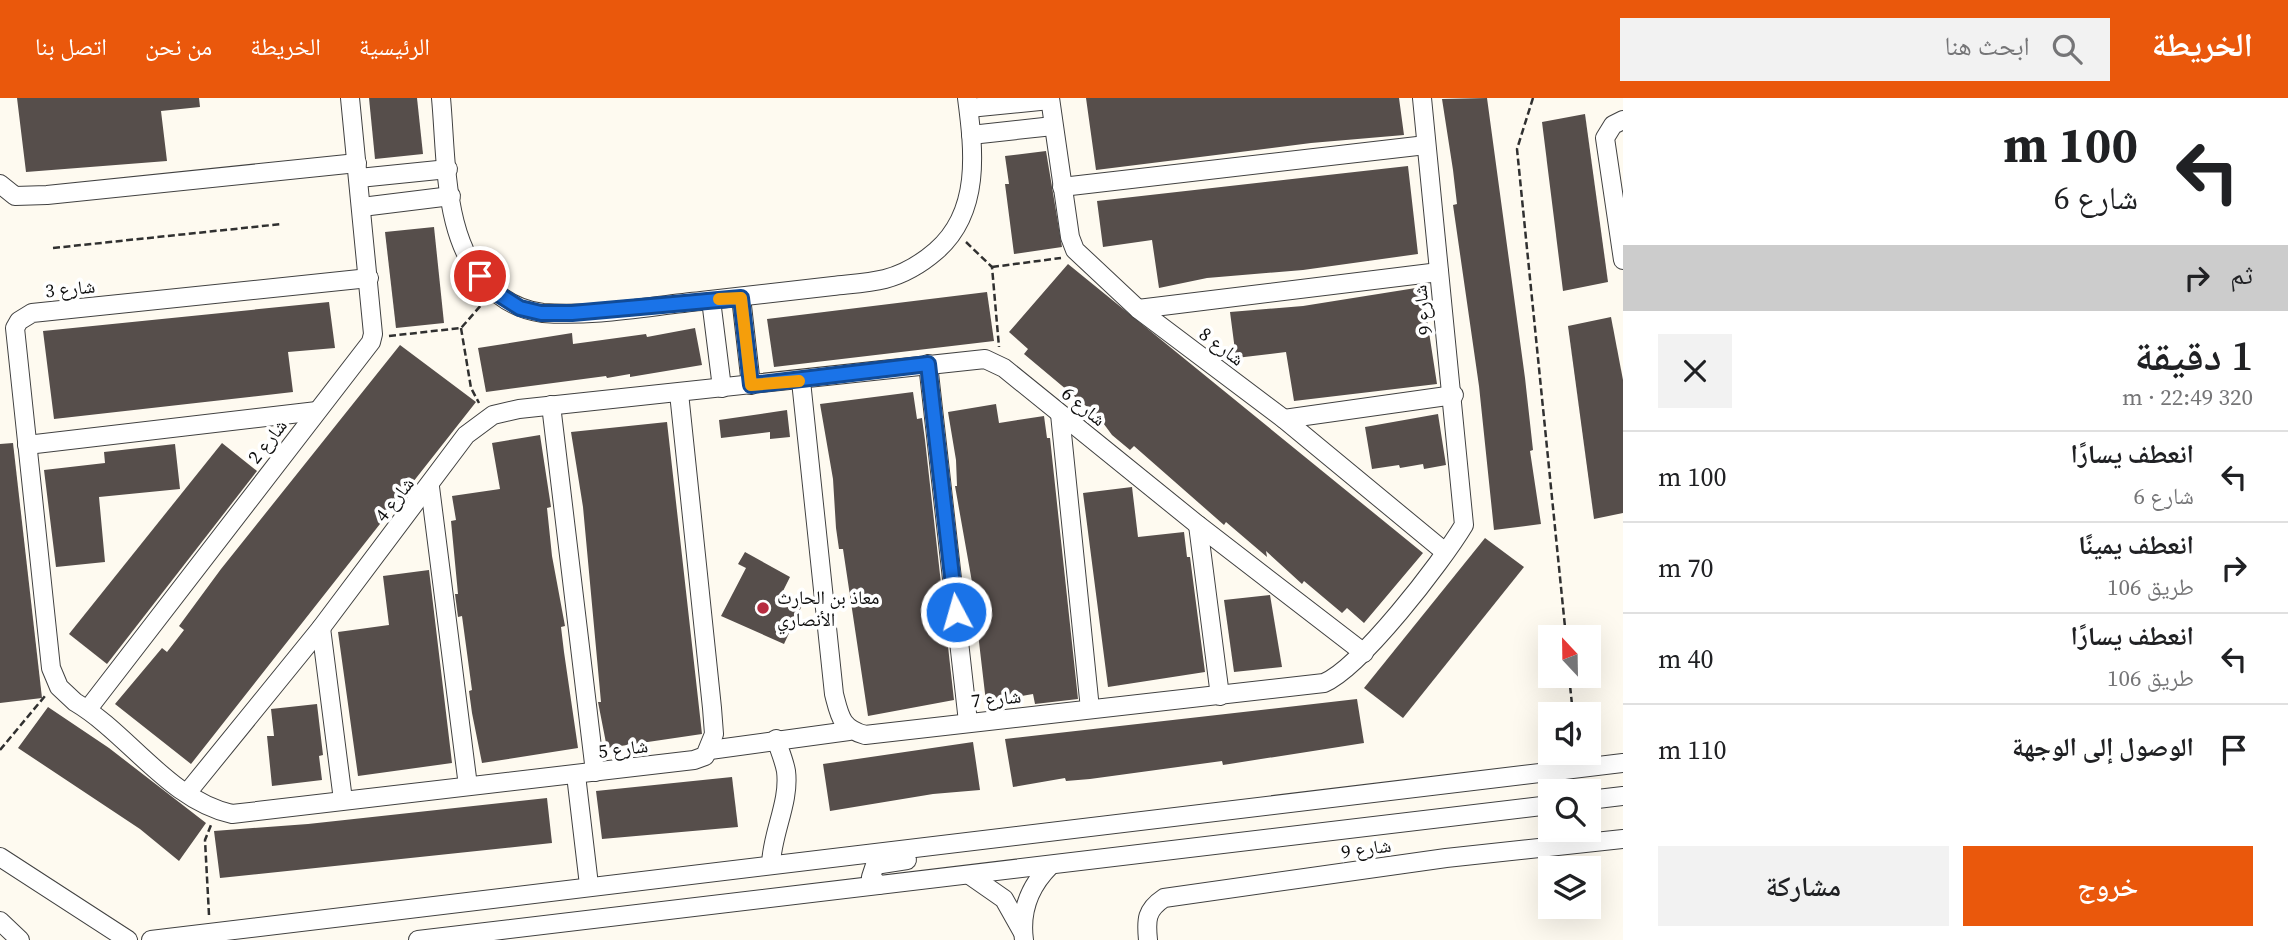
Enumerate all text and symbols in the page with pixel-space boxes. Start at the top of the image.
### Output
search box [1620,18,2110,81]
text: الخريطة [2152,22,2253,67]
text: ابحث هنا [1944,28,2030,64]
text: اتصل بنا [35,30,107,63]
text: من نحن [145,30,212,63]
text: الخريطة [250,30,321,63]
text: الرئيسية [359,30,430,63]
icon: search [2048,30,2086,68]
text: 100 m [2003,111,2138,178]
icon: left [2162,126,2253,217]
text: شارع 6 [2054,176,2138,220]
pin [450,246,510,306]
icon: arrive [461,257,499,295]
text: ثم [2230,257,2253,293]
icon: right [2178,259,2216,297]
street label: شارع 3 [44,272,96,304]
street label: شارع 9 [1406,284,1438,336]
street label: شارع 8 [1194,321,1250,371]
text: 1 دقيقة [2134,326,2253,384]
button: close [1658,334,1732,408]
street label: شارع 6 [1056,380,1112,432]
text: 320 m · 22:49 [2122,381,2253,413]
street label: شارع 2 [241,413,293,469]
text: انعطف يسارًا [2071,436,2194,472]
icon: left [2215,458,2253,496]
text: 100 m [1658,459,1727,495]
street label: شارع 4 [368,471,420,527]
text: شارع 6 [2133,480,2194,512]
text: انعطف يمينًا [2078,527,2194,563]
icon: right [2215,549,2253,587]
text: 70 m [1658,550,1714,586]
text: طريق 106 [2107,571,2194,603]
position arrow [919,575,993,649]
place label: معاذ بن الحارث الأنصاري [777,584,879,635]
marker: معاذ بن الحارث الأنصاري [755,600,771,616]
text: انعطف يسارًا [2071,618,2194,654]
north arrow [1538,625,1601,688]
map controls [1538,625,1601,919]
icon: left [2215,640,2253,678]
text: 40 m [1658,641,1714,677]
text: طريق 106 [2107,662,2194,694]
street label: شارع 7 [970,682,1022,714]
button: sound [1538,702,1601,765]
text: الوصول إلى الوجهة [2012,729,2194,765]
icon: arrive [2215,731,2253,769]
street label: شارع 5 [597,732,649,764]
text: 110 m [1658,732,1727,768]
button: search [1538,779,1601,842]
street label: شارع 9 [1339,832,1393,864]
button: مشاركة [1658,846,1949,926]
button: خروج [1963,846,2253,926]
button: layers [1538,856,1601,919]

